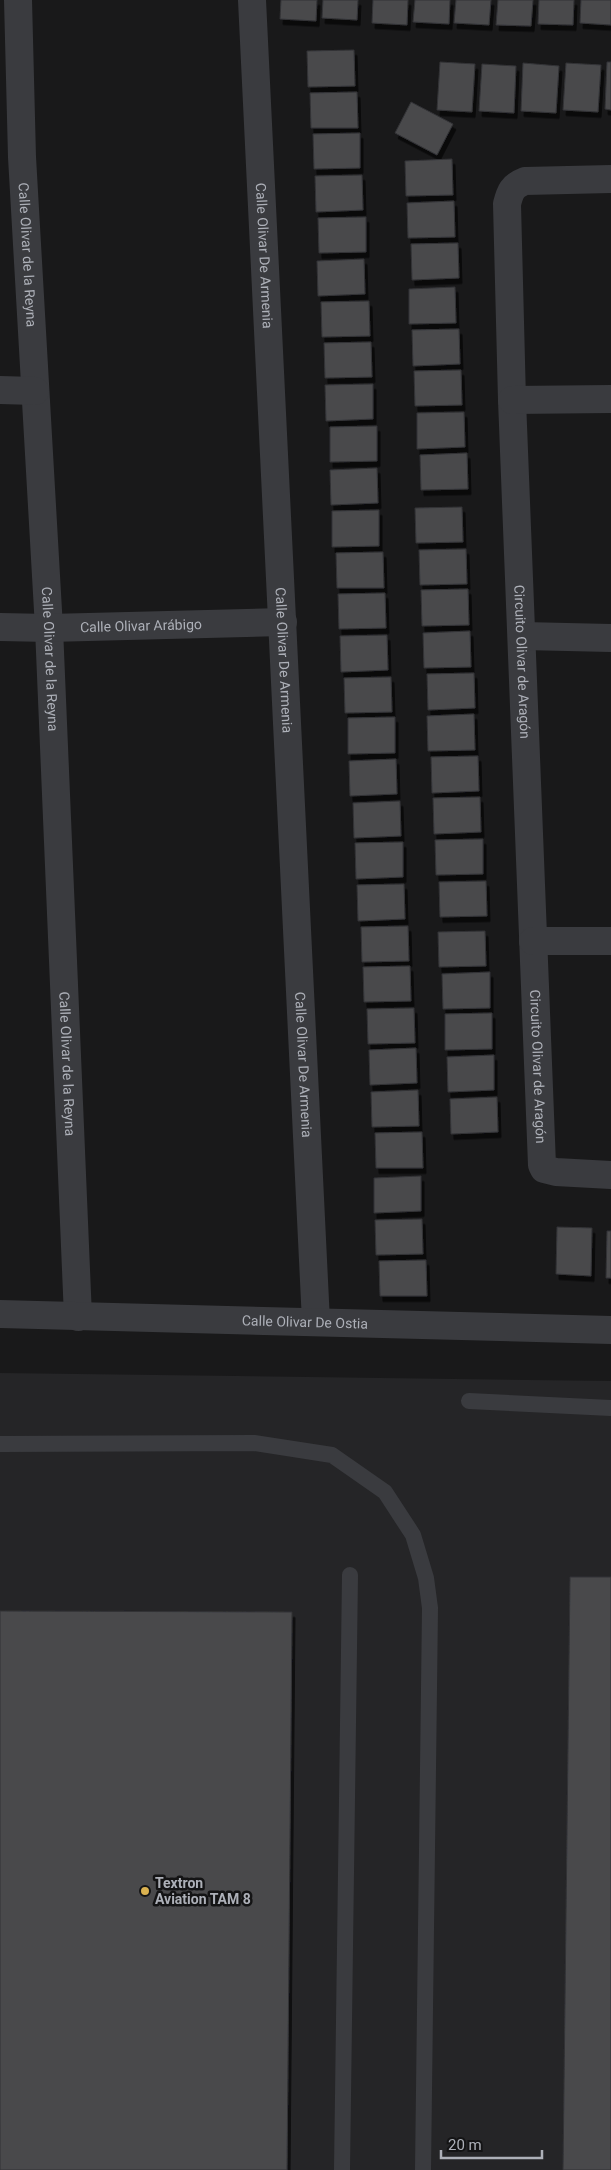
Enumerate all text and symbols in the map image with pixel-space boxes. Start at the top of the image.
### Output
street label: Calle Olivar de la Reyna [15,182,40,328]
street label: Calle Olivar De Armenia [253,182,276,329]
street label: Circuito Olivar de Aragón [511,584,533,739]
street label: Calle Olivar de la Reyna [39,586,61,732]
street label: Calle Olivar De Armenia [272,587,295,734]
street label: Calle Olivar Arábigo [80,616,202,635]
street label: Circuito Olivar de Aragón [527,989,549,1144]
street label: Calle Olivar de la Reyna [56,991,78,1136]
street label: Calle Olivar De Armenia [292,991,315,1138]
street label: Calle Olivar De Ostia [242,1312,368,1332]
place label: Textron Aviation TAM 8 [155,1875,251,1907]
marker: Textron Aviation TAM 8 [139,1885,151,1897]
scale bar [441,2128,542,2160]
text: 20 m [448,2136,482,2154]

